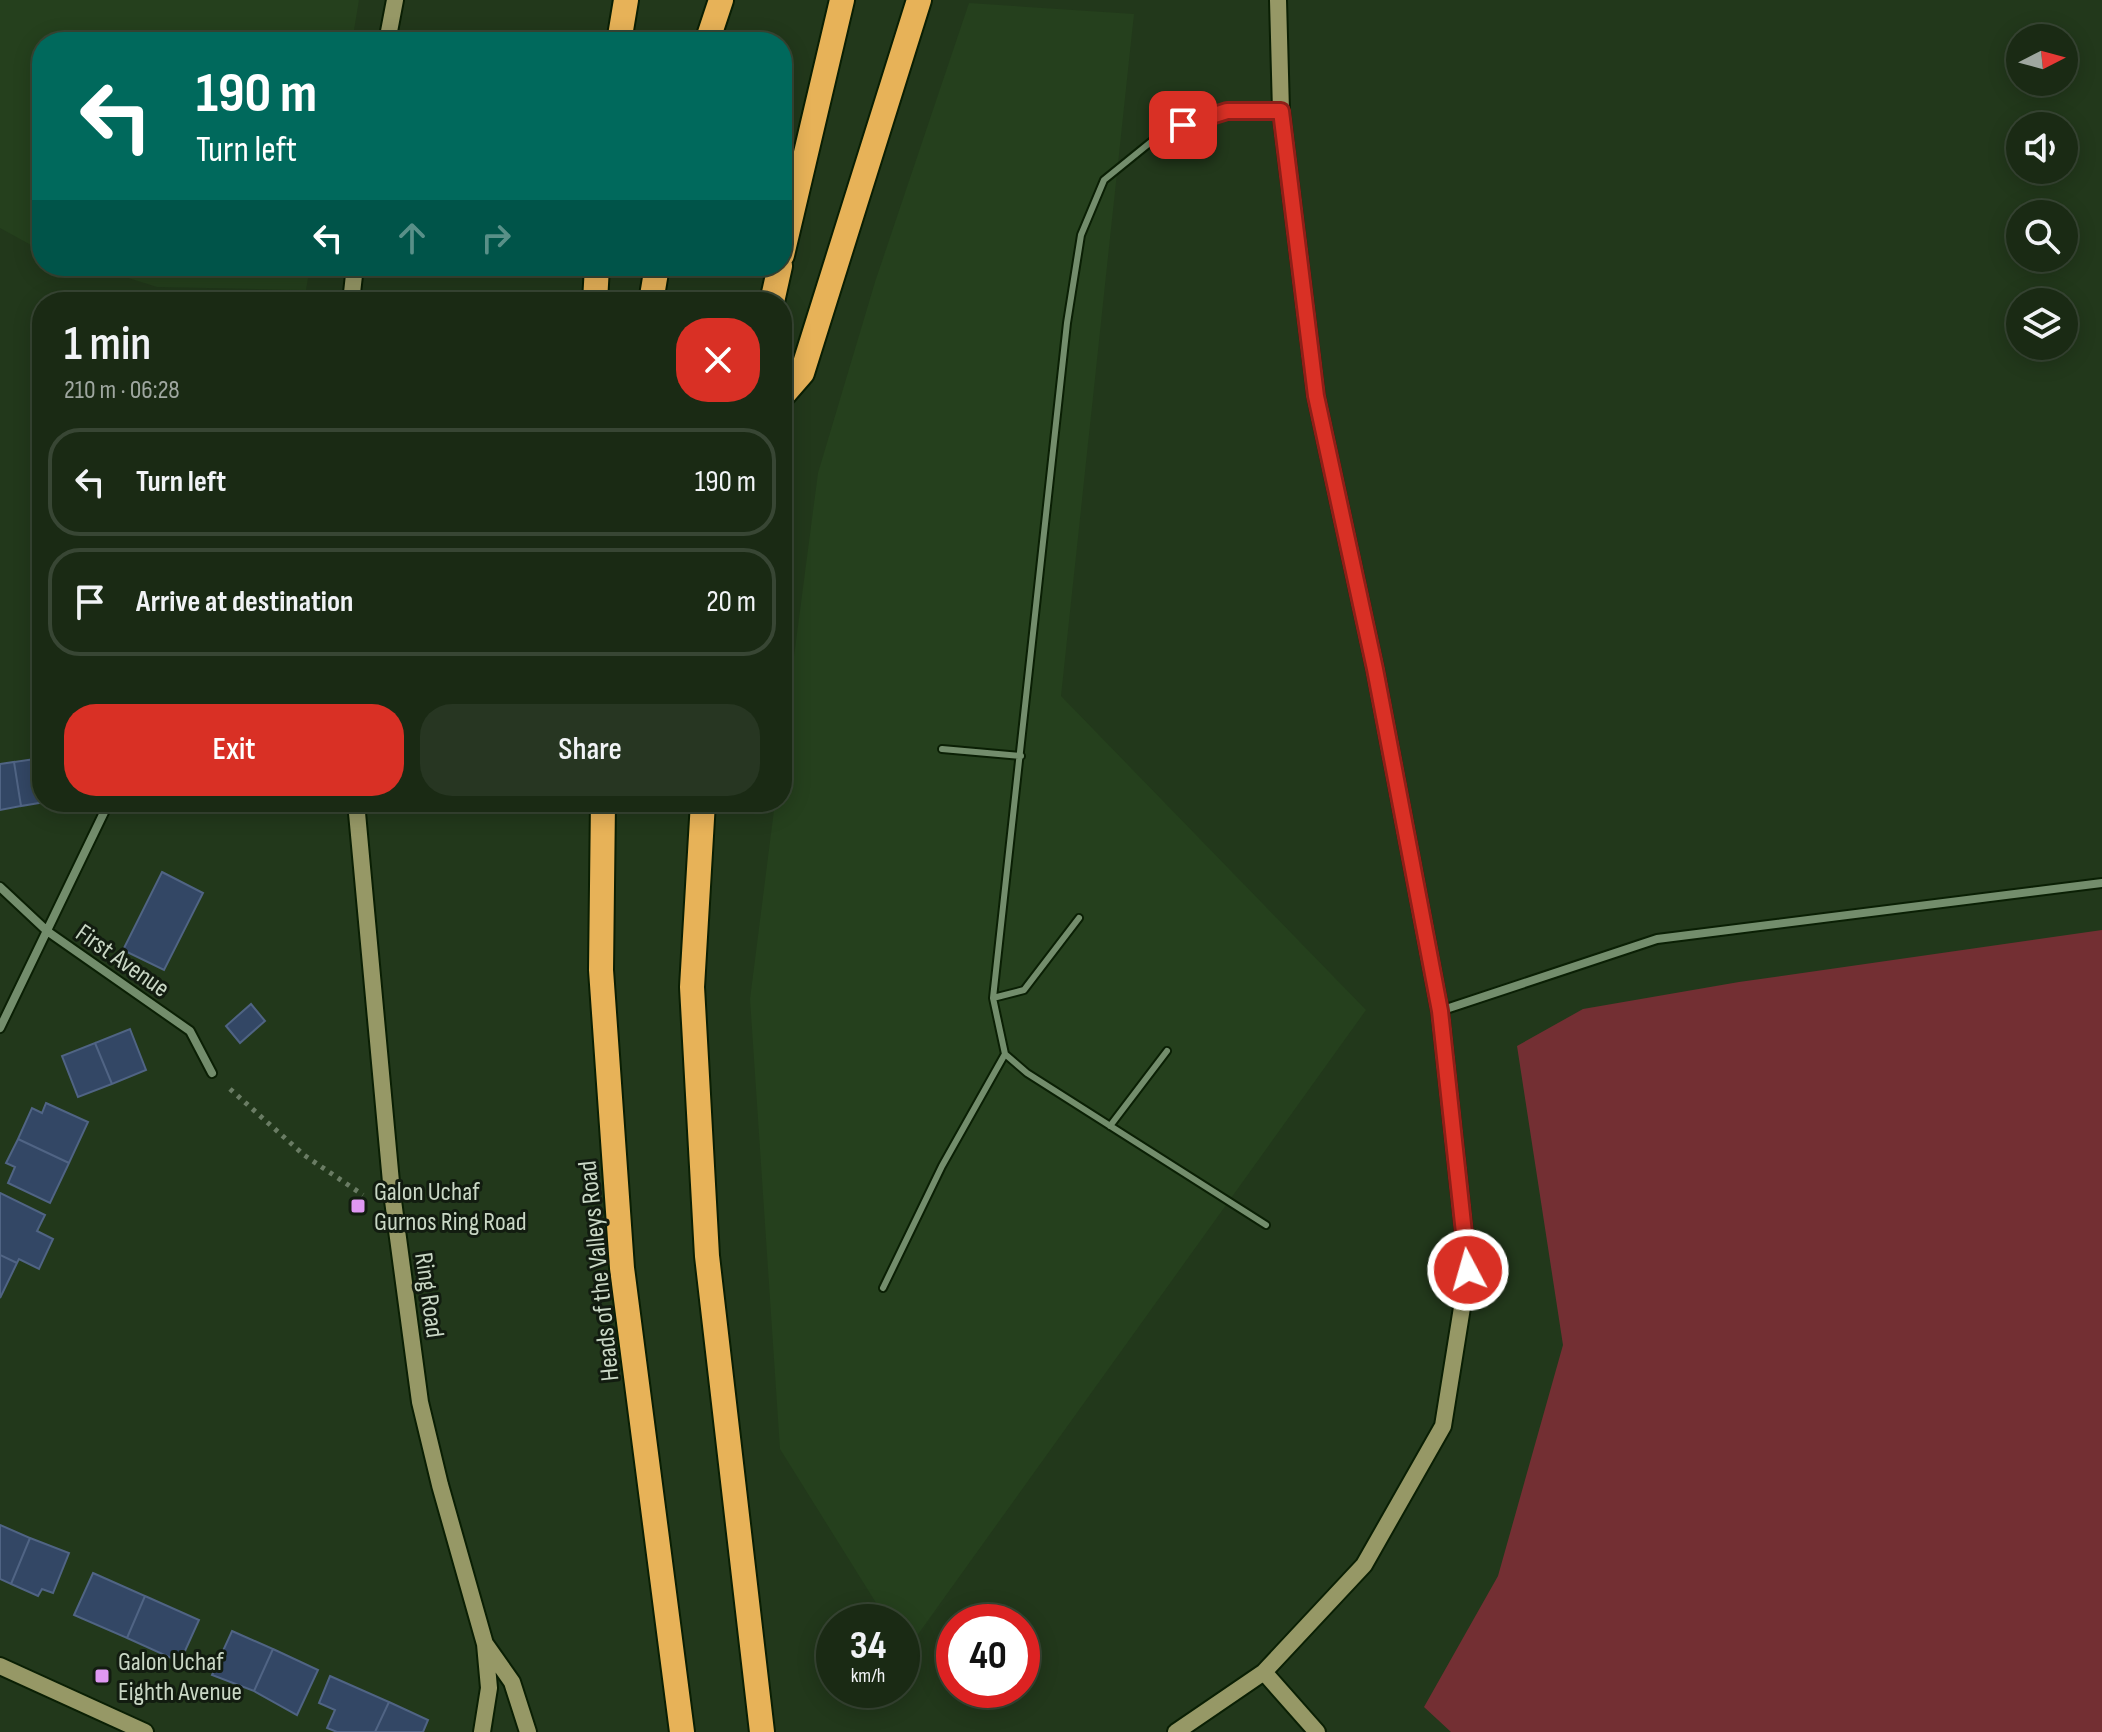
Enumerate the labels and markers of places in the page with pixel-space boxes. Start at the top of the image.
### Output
pin [1149,91,1217,159]
place label: Galon Uchaf Gurnos Ring Road [374,1177,527,1238]
marker: Galon Uchaf Gurnos Ring Road [349,1197,367,1215]
place label: Galon Uchaf Eighth Avenue [118,1647,242,1708]
marker: Galon Uchaf Eighth Avenue [93,1667,111,1685]

